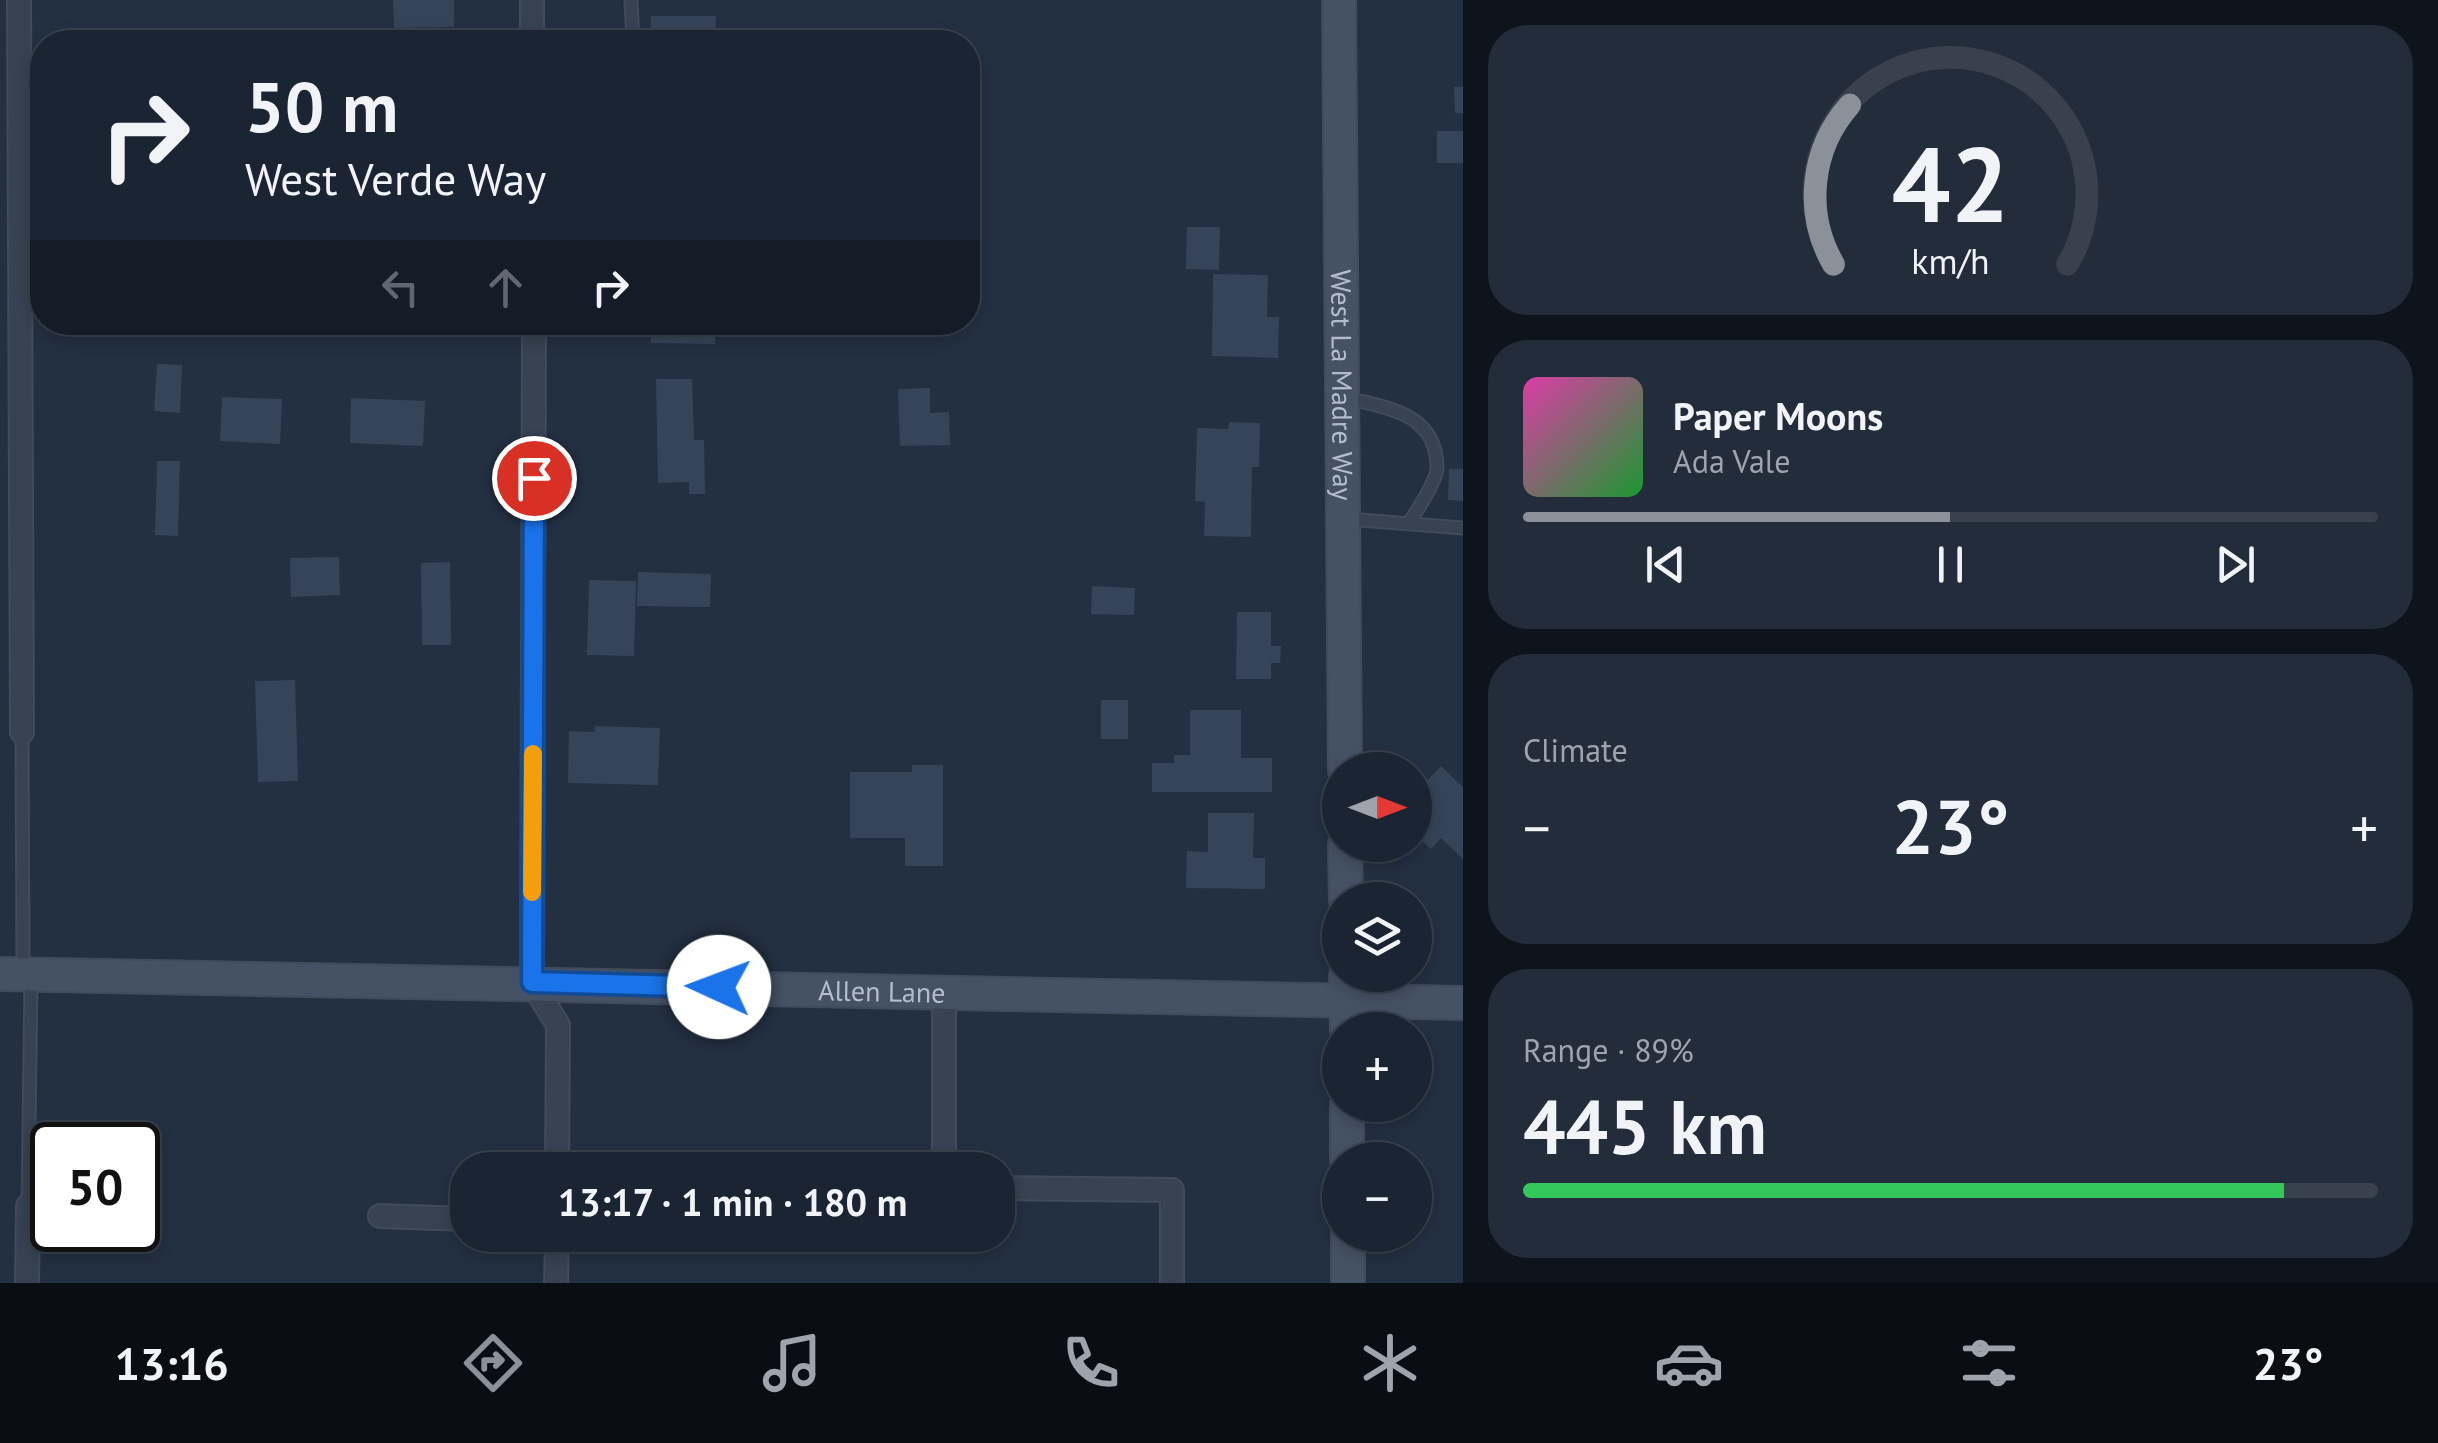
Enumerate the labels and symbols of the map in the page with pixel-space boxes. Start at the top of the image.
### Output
street label: West La Madre Way [1323,269,1362,501]
pin [492,436,577,521]
north arrow [1322,752,1432,862]
position arrow [667,935,771,1039]
street label: Allen Lane [818,971,946,1011]
speed limit sign: 50 [30,1122,160,1252]

